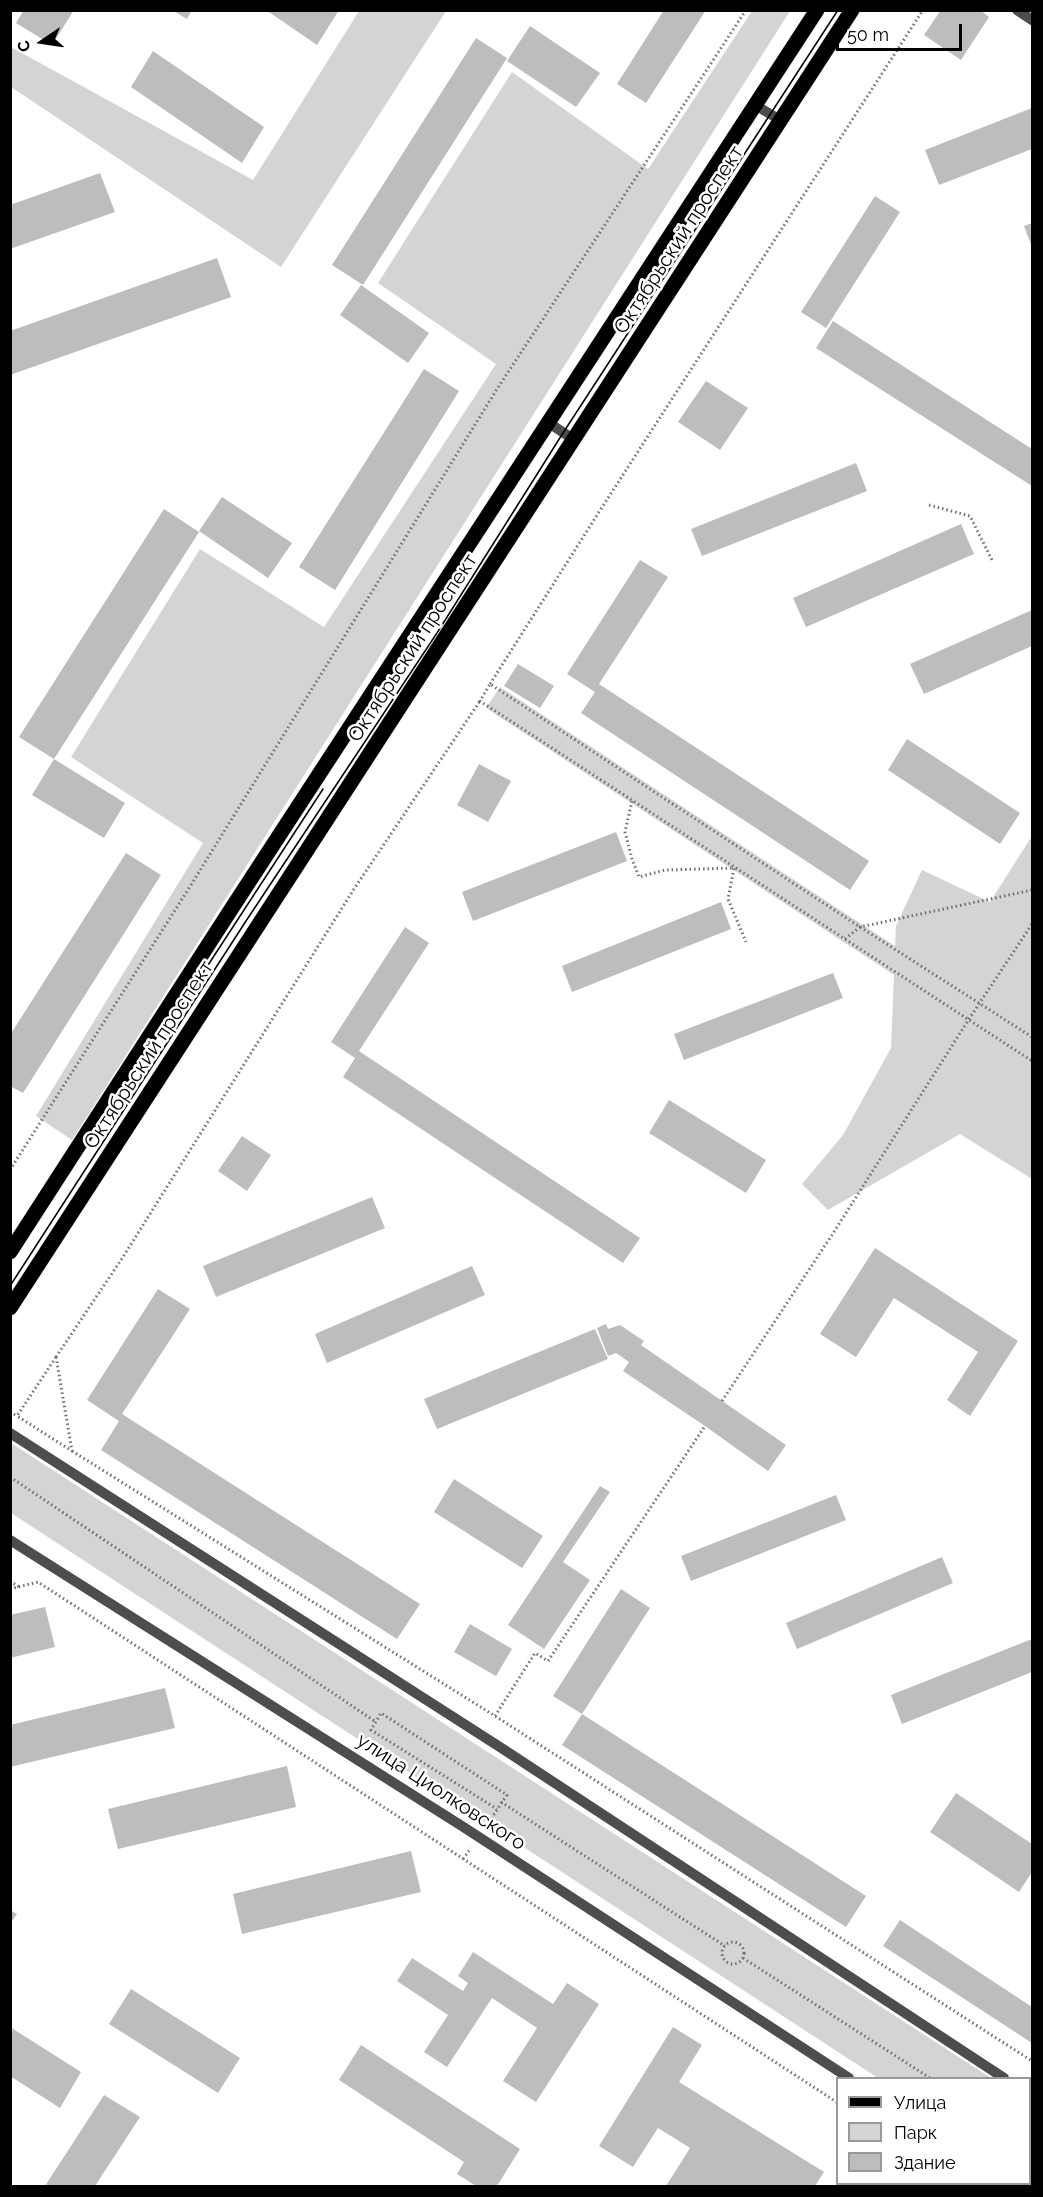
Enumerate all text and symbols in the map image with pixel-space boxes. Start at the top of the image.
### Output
north arrow [12,12,72,72]
scale bar [839,12,965,50]
text: 50 m [847,24,889,45]
text: С [13,39,34,54]
street label: Октябрьский проспект [609,142,749,338]
street label: Октябрьский проспект [343,550,483,746]
street label: Октябрьский проспект [79,957,219,1153]
street label: улица Циолковского [352,1728,530,1856]
legend [836,2077,1031,2185]
text: Улица [894,2092,946,2113]
text: Парк [894,2122,937,2143]
text: Здание [894,2152,956,2173]

